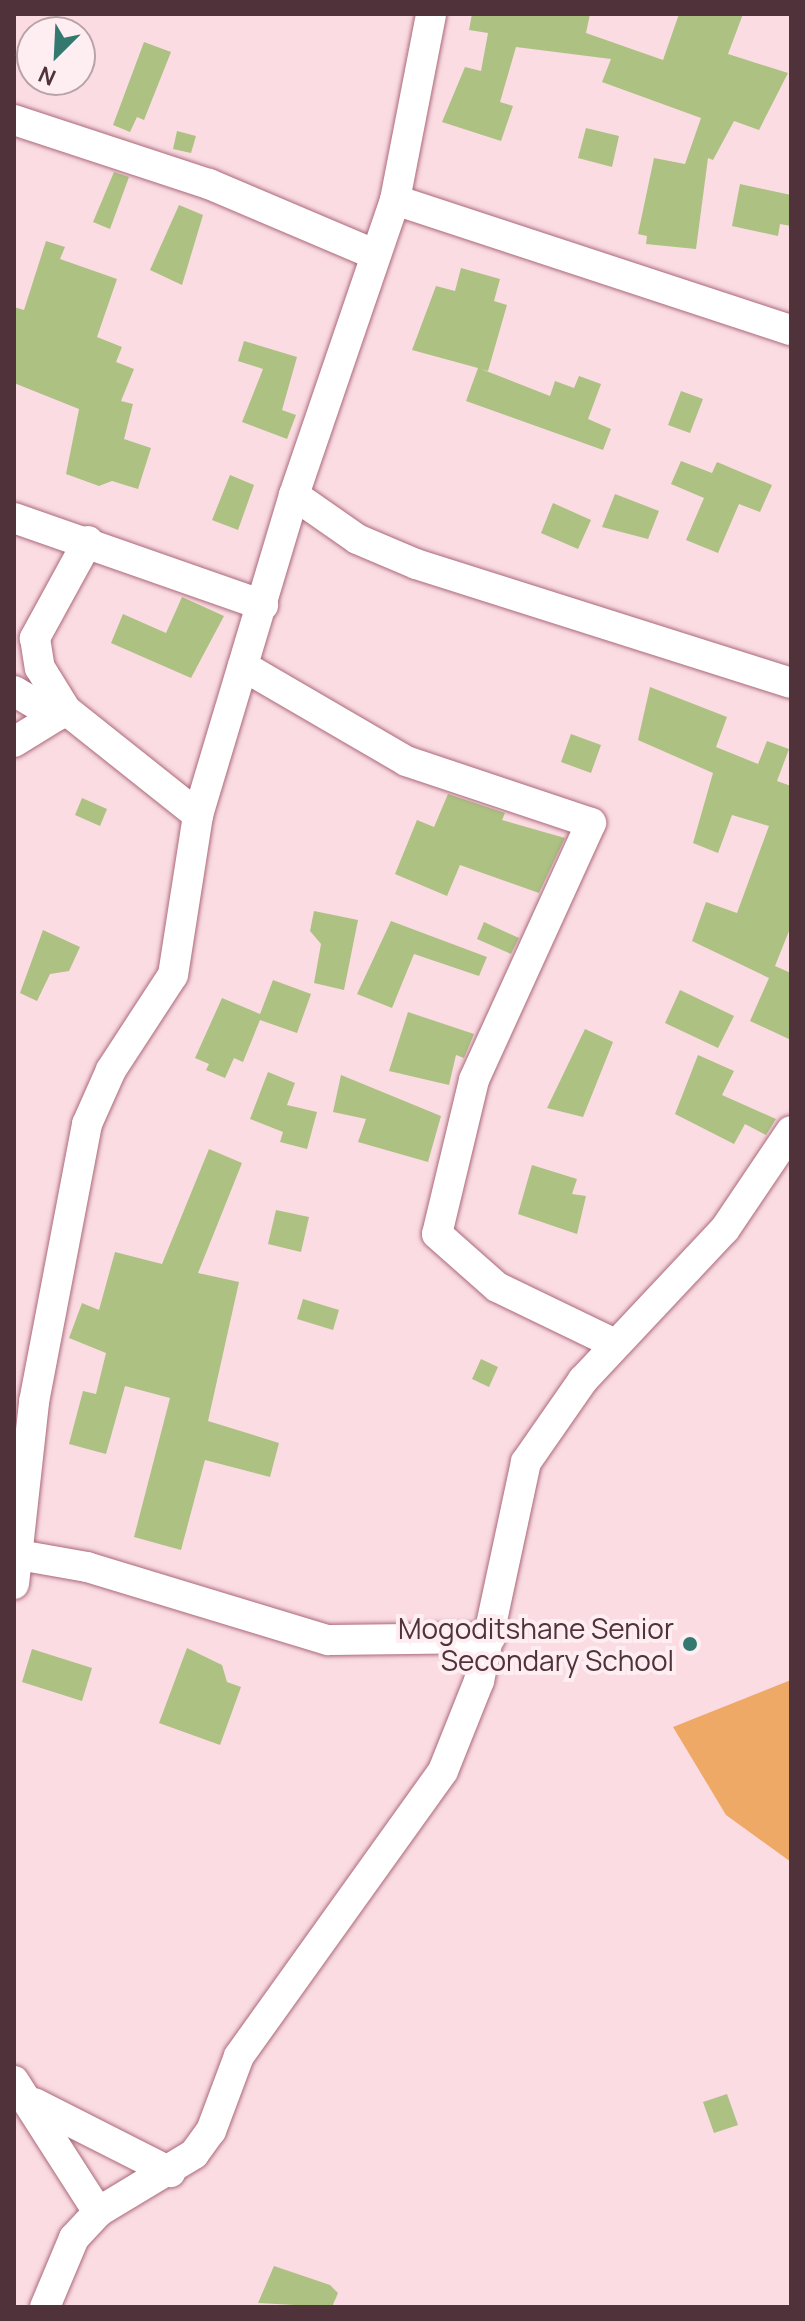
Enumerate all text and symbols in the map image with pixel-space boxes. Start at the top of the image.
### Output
north arrow [16,16,96,96]
text: N [34,59,60,93]
place label: Mogoditshane Senior Secondary School [398,1611,674,1677]
marker: Mogoditshane Senior Secondary School [681,1635,699,1653]

